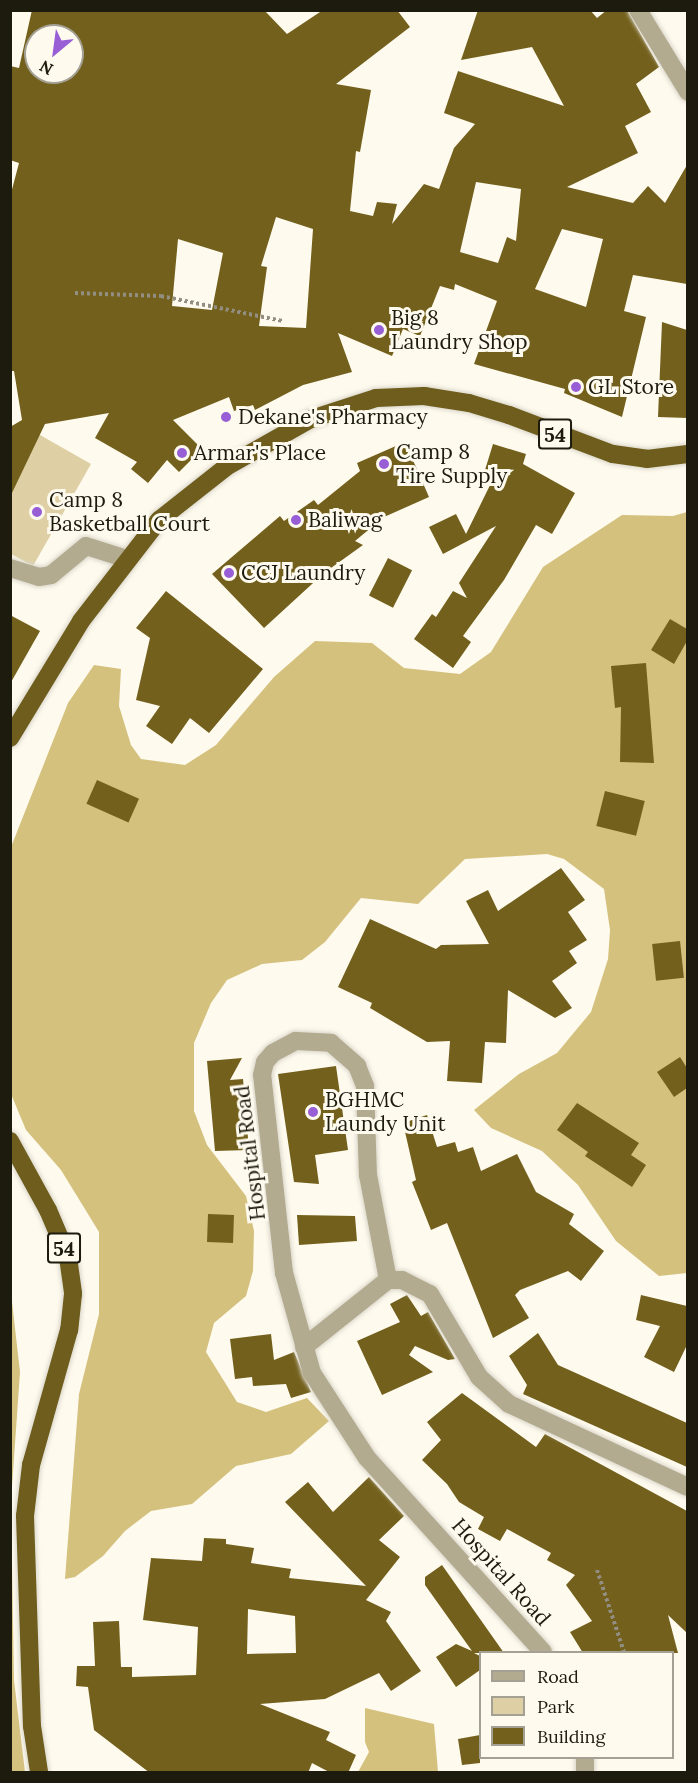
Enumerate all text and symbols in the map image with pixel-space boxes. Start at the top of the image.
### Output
north arrow [24,24,84,84]
text: N [36,56,57,80]
place label: Big 8 Laundry Shop [391,305,528,355]
marker: Big 8 Laundry Shop [372,323,386,337]
place label: GL Store [588,374,674,400]
marker: GL Store [569,380,583,394]
place label: Dekane's Pharmacy [238,404,428,430]
marker: Dekane's Pharmacy [219,410,233,424]
road number: 54 [537,417,573,451]
place label: Camp 8 Tire Supply [396,439,507,489]
place label: Armar's Place [194,440,326,466]
marker: Armar's Place [175,446,189,460]
marker: Camp 8 Tire Supply [377,457,391,471]
place label: Camp 8 Basketball Court [49,487,210,537]
marker: Camp 8 Basketball Court [30,505,44,519]
place label: Baliwag [308,507,382,533]
marker: Baliwag [289,513,303,527]
place label: CCJ Laundry [241,560,365,586]
marker: CCJ Laundry [222,566,236,580]
street label: Hospital Road [229,1084,271,1222]
place label: BGHMC Laundy Unit [325,1087,446,1137]
marker: BGHMC Laundy Unit [306,1105,320,1119]
road number: 54 [46,1231,82,1265]
street label: Hospital Road [446,1513,556,1631]
legend [479,1651,674,1759]
text: Road [537,1665,579,1688]
text: Park [537,1695,574,1718]
text: Building [537,1725,605,1748]

